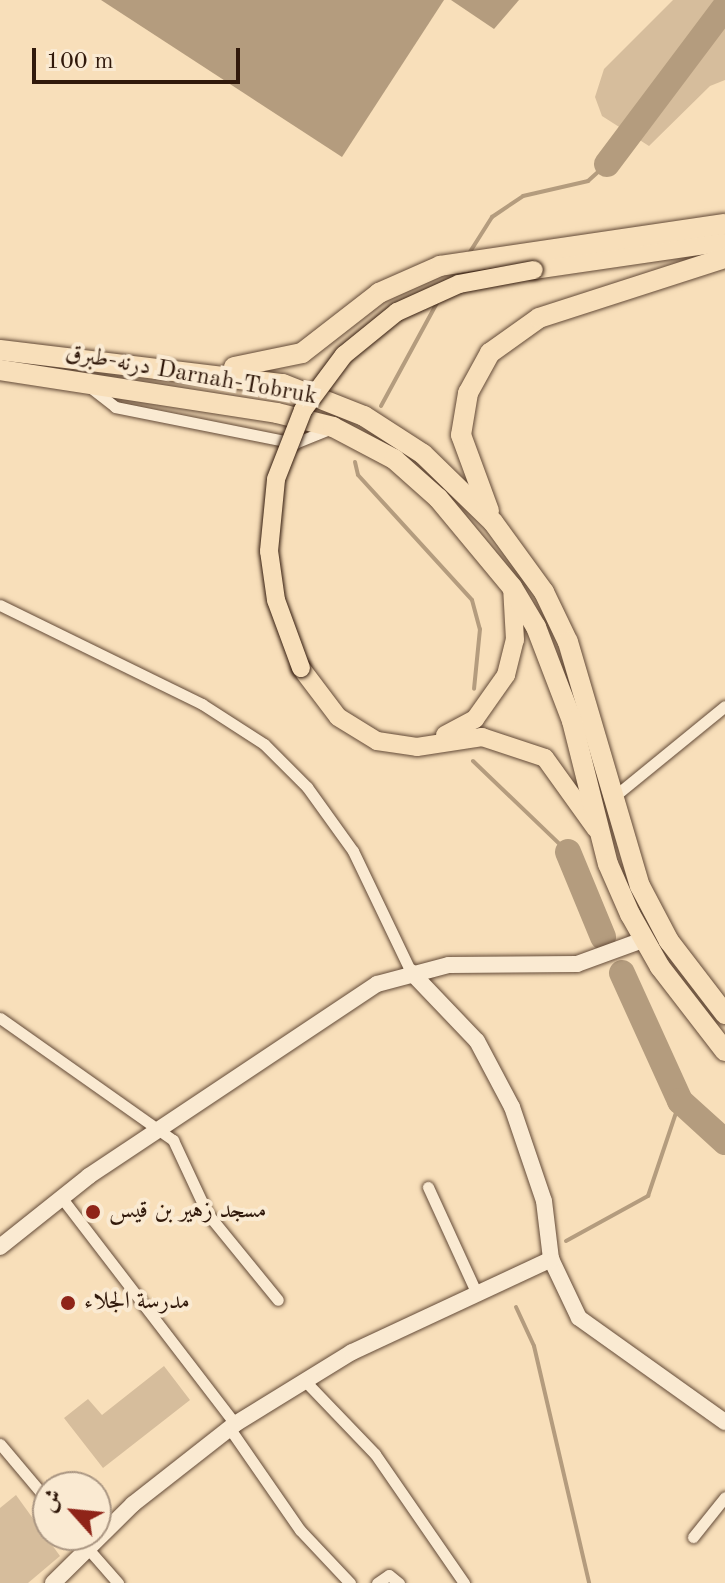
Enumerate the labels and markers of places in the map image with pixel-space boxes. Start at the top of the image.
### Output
place label: مسجد زهير بن قيس [109,1198,267,1226]
marker: مسجد زهير بن قيس [84,1203,102,1221]
place label: مدرسة الجلاء [84,1289,190,1317]
marker: مدرسة الجلاء [59,1294,77,1312]

